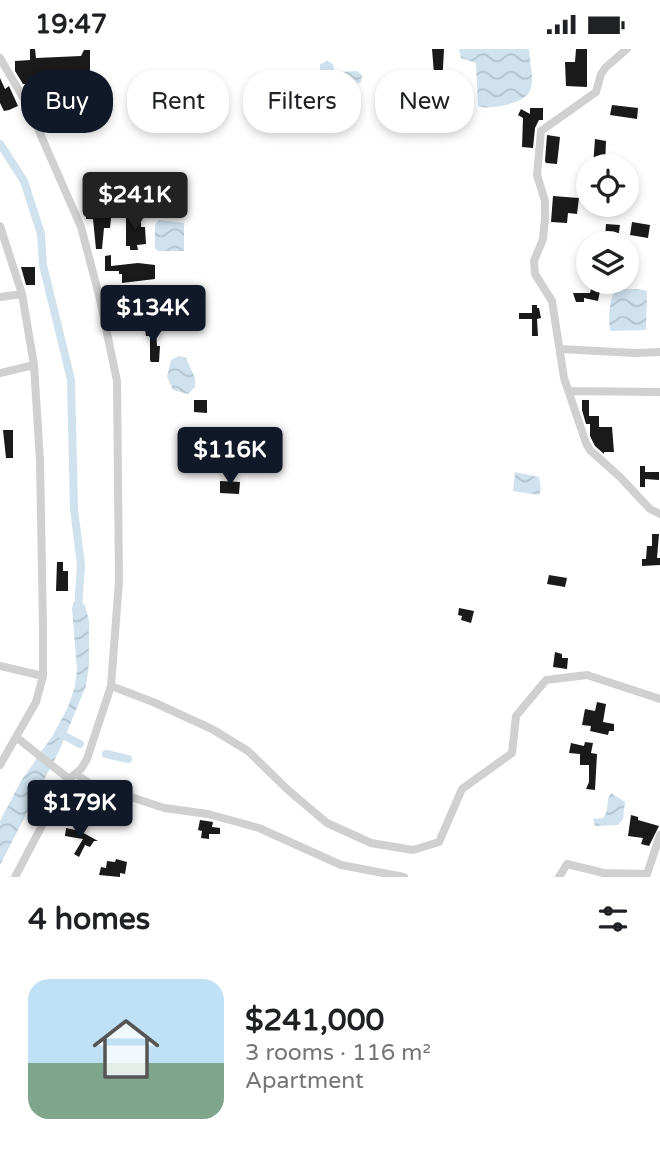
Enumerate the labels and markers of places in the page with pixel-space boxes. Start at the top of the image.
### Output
pin: $241K [86,173,184,232]
pin: $134K [104,285,202,345]
pin: $116K [181,427,279,487]
pin: $179K [31,781,129,840]

